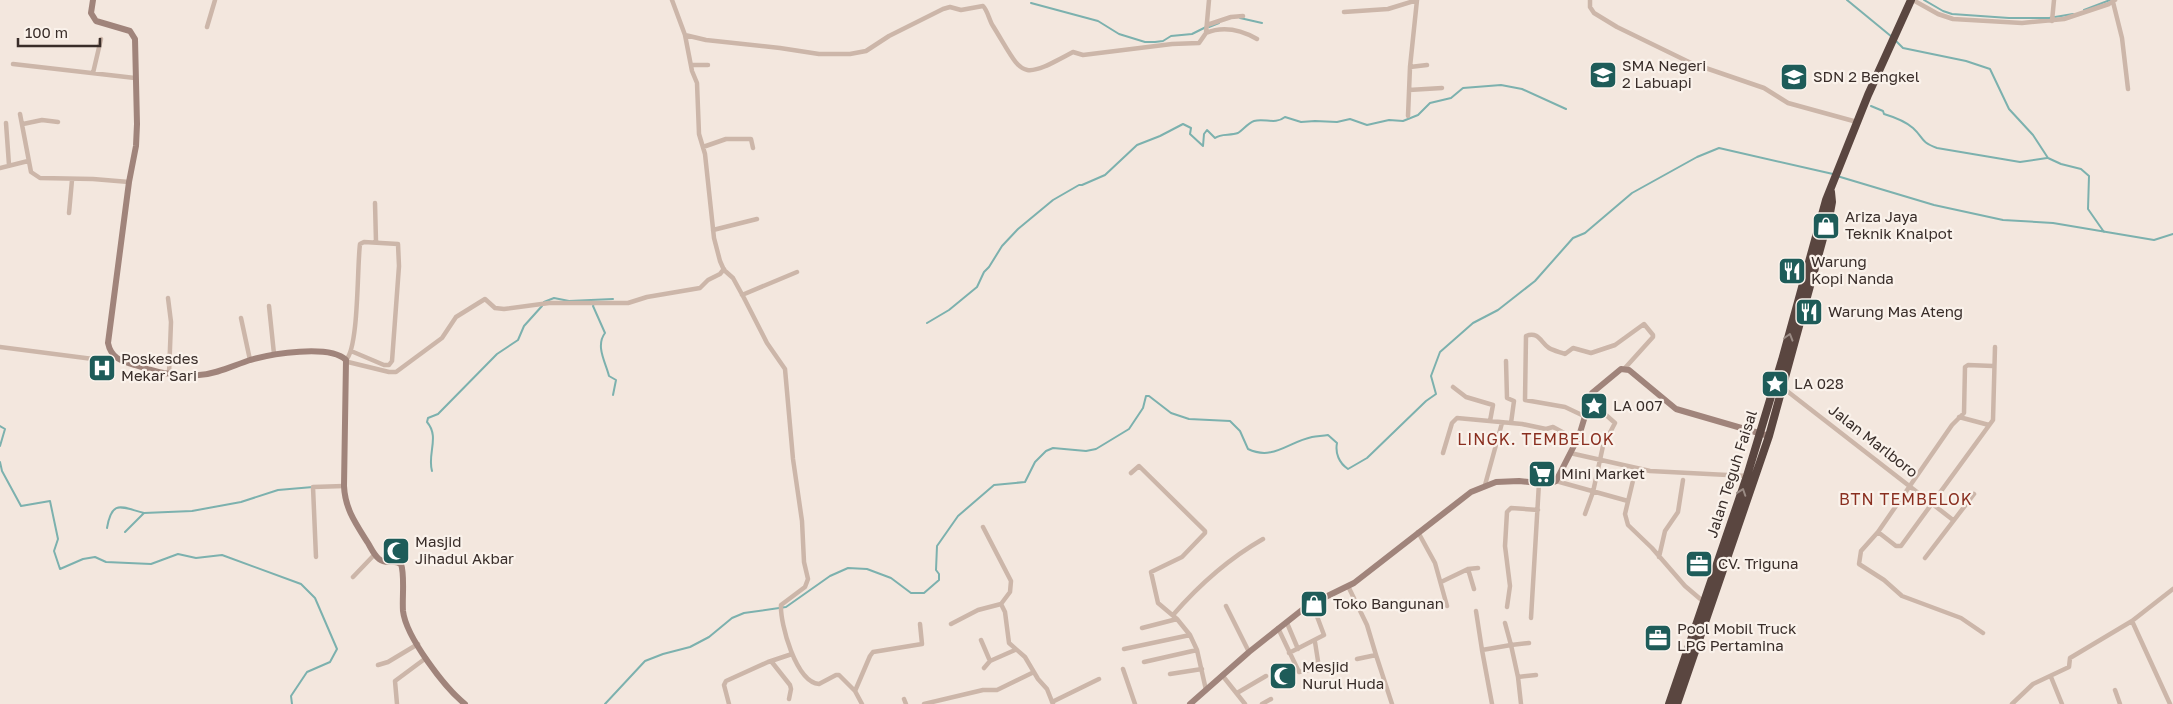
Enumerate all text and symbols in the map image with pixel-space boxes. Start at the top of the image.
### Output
scale bar [18,15,100,47]
text: 100 m [25,23,68,41]
place label: SMA Negeri 2 Labuapi [1622,56,1706,91]
school or university icon: SMA Negeri 2 Labuapi [1588,60,1618,90]
school or university icon: SDN 2 Bengkel [1779,62,1809,92]
place label: SDN 2 Bengkel [1813,67,1920,85]
place label: Ariza Jaya Teknik Knalpot [1845,207,1953,242]
shop icon: Ariza Jaya Teknik Knalpot [1811,211,1841,241]
place label: Warung Kopi Nanda [1811,252,1894,287]
restaurant icon: Warung Kopi Nanda [1777,256,1807,286]
restaurant icon: Warung Mas Ateng [1794,297,1824,327]
place label: Warung Mas Ateng [1828,302,1963,320]
one-way arrow [1783,333,1793,342]
place label: Poskesdes Mekar Sari [121,349,198,384]
hospital icon: Poskesdes Mekar Sari [87,353,117,383]
place icon: LA 028 [1760,369,1790,399]
place label: LA 028 [1794,374,1844,392]
place icon: LA 007 [1579,391,1609,421]
place label: LA 007 [1613,396,1662,414]
street label: Jalan Marlboro [1826,400,1922,481]
street label: Jalan Teguh Faisal [1702,407,1760,540]
district label: LINGK. TEMBELOK [1457,429,1615,449]
supermarket icon: Mini Market [1527,459,1557,489]
place label: Mini Market [1561,464,1645,482]
one-way arrow [1736,489,1746,497]
district label: BTN TEMBELOK [1839,489,1973,509]
place label: Masjid Jihadul Akbar [415,532,514,567]
mosque icon: Masjid Jihadul Akbar [381,536,411,566]
office icon: CV. Triguna [1684,549,1714,579]
place label: CV. Triguna [1718,554,1798,572]
shop icon: Toko Bangunan [1299,589,1329,619]
place label: Toko Bangunan [1333,594,1444,612]
place label: Pool Mobil Truck LPG Pertamina [1677,619,1797,654]
office icon: Pool Mobil Truck LPG Pertamina [1643,623,1673,653]
place label: Mesjid Nurul Huda [1302,657,1384,692]
mosque icon: Mesjid Nurul Huda [1268,661,1298,691]

